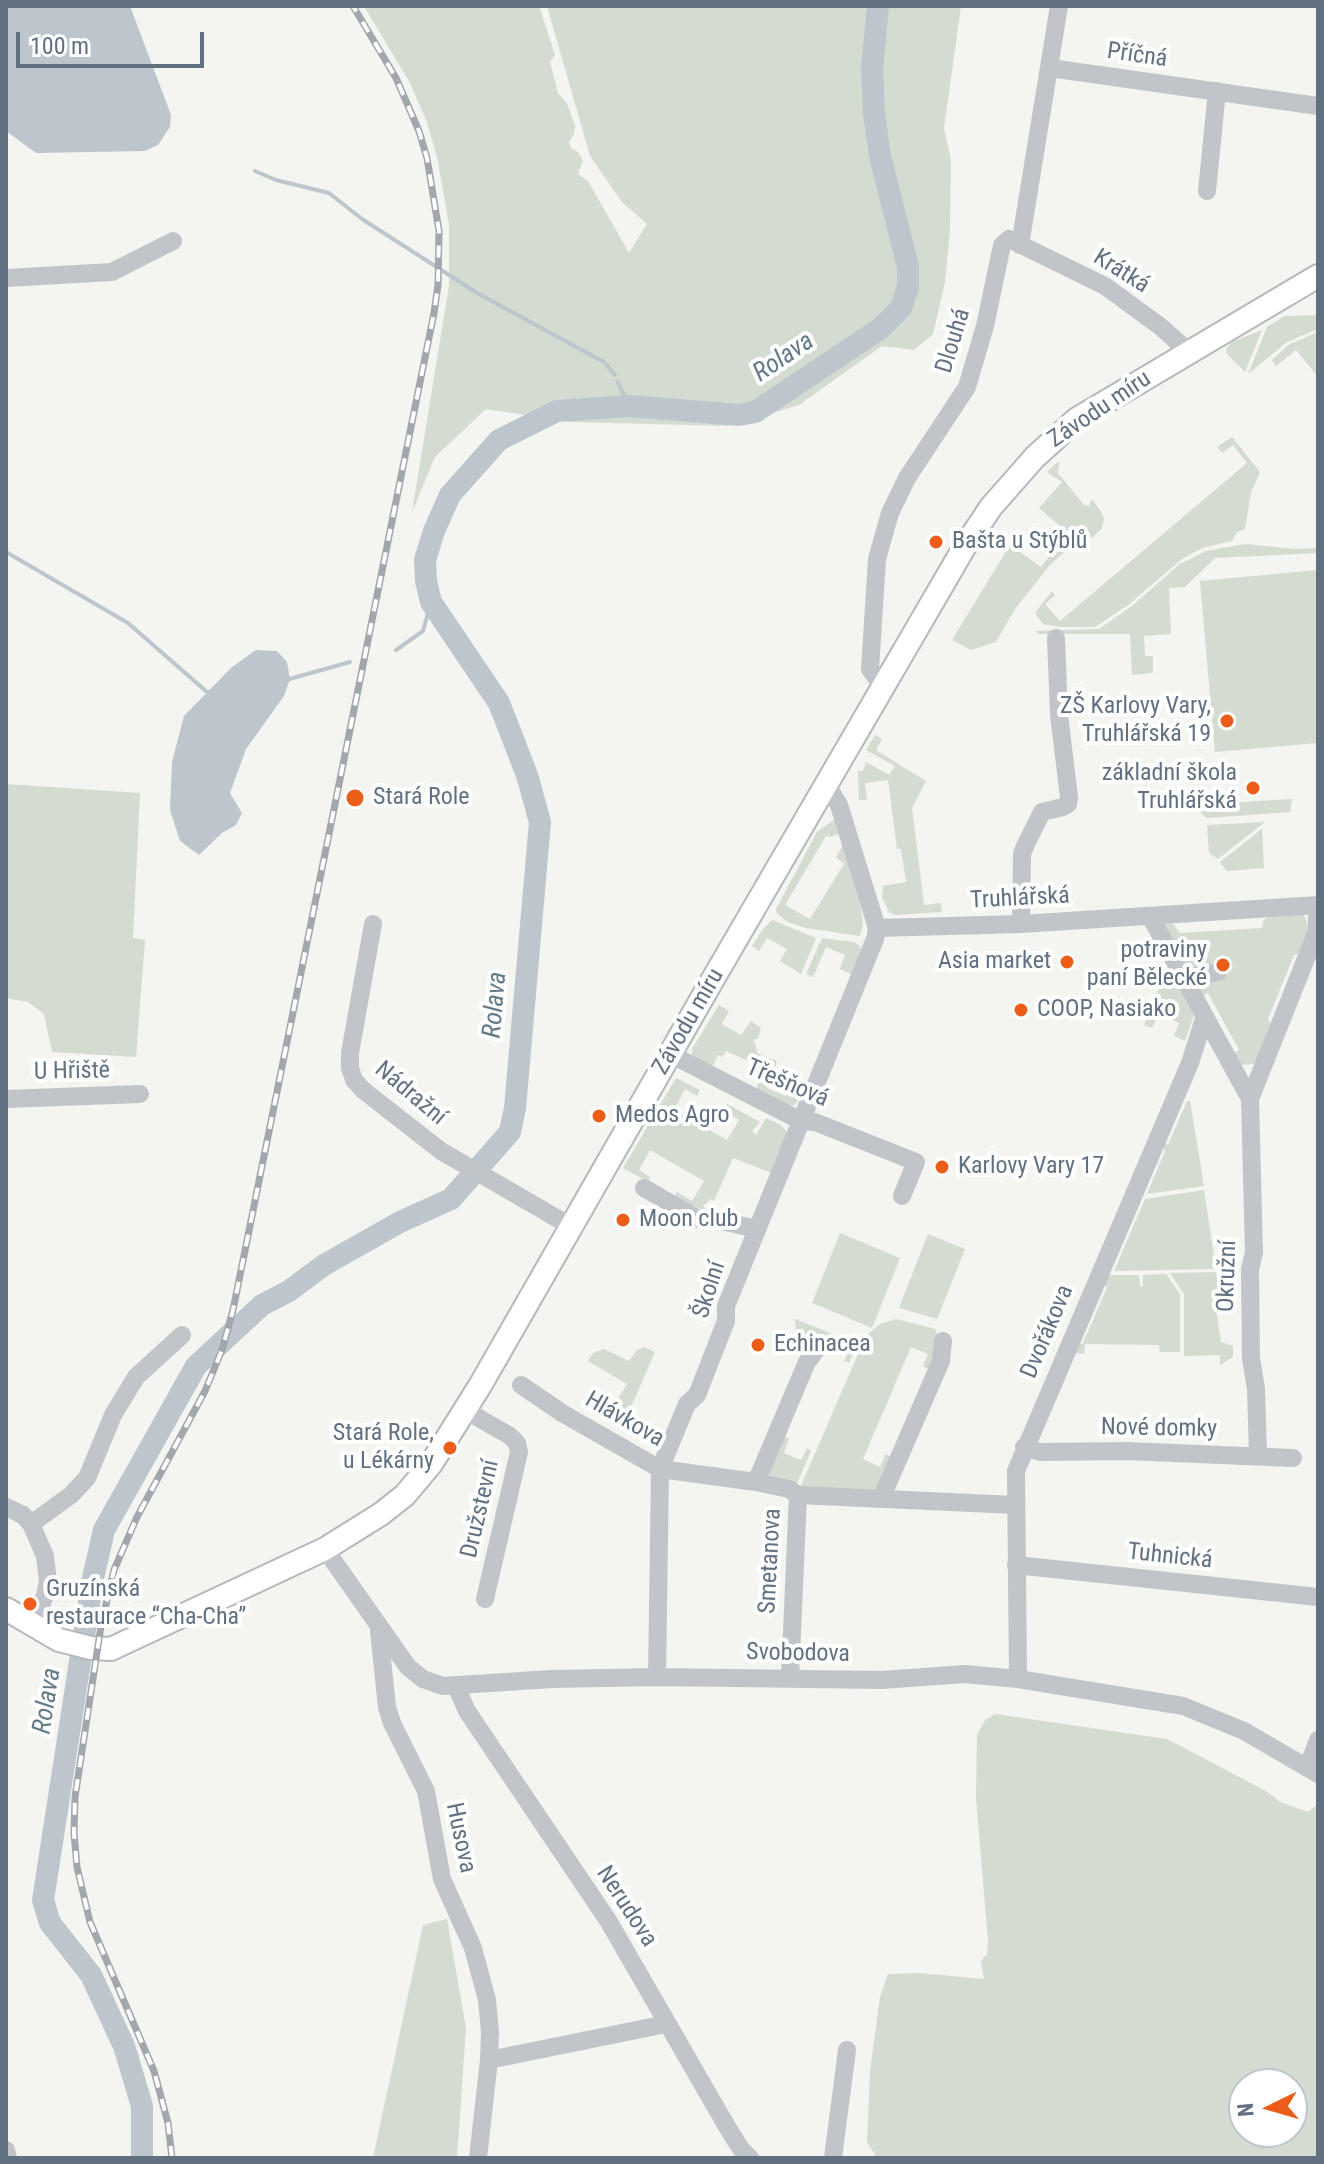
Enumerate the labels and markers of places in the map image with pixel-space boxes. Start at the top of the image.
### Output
place label: Bašta u Stýblů [952,528,1087,556]
marker: Bašta u Stýblů [927,533,945,551]
place label: ZŠ Karlovy Vary, Truhlářská 19 [1060,693,1211,749]
marker: ZŠ Karlovy Vary, Truhlářská 19 [1218,712,1236,730]
place label: základní škola Truhlářská [1102,760,1237,816]
marker: základní škola Truhlářská [1244,779,1262,797]
place label: Stará Role [373,784,469,812]
marker: Stará Role [344,787,366,809]
place label: potraviny paní Bělecké [1087,937,1207,993]
place label: Asia market [938,948,1051,976]
marker: Asia market [1058,953,1076,971]
marker: potraviny paní Bělecké [1214,956,1232,974]
place label: COOP, Nasiako [1037,996,1176,1024]
marker: COOP, Nasiako [1012,1001,1030,1019]
place label: Medos Agro [615,1102,730,1130]
marker: Medos Agro [590,1107,608,1125]
place label: Karlovy Vary 17 [958,1153,1104,1181]
marker: Karlovy Vary 17 [933,1158,951,1176]
place label: Moon club [639,1206,738,1234]
marker: Moon club [614,1211,632,1229]
place label: Echinacea [774,1331,871,1359]
marker: Echinacea [749,1336,767,1354]
place label: Stará Role, u Lékárny [333,1420,434,1476]
marker: Stará Role, u Lékárny [441,1439,459,1457]
place label: Gruzínská restaurace “Cha-Cha” [46,1576,246,1632]
marker: Gruzínská restaurace “Cha-Cha” [21,1595,39,1613]

